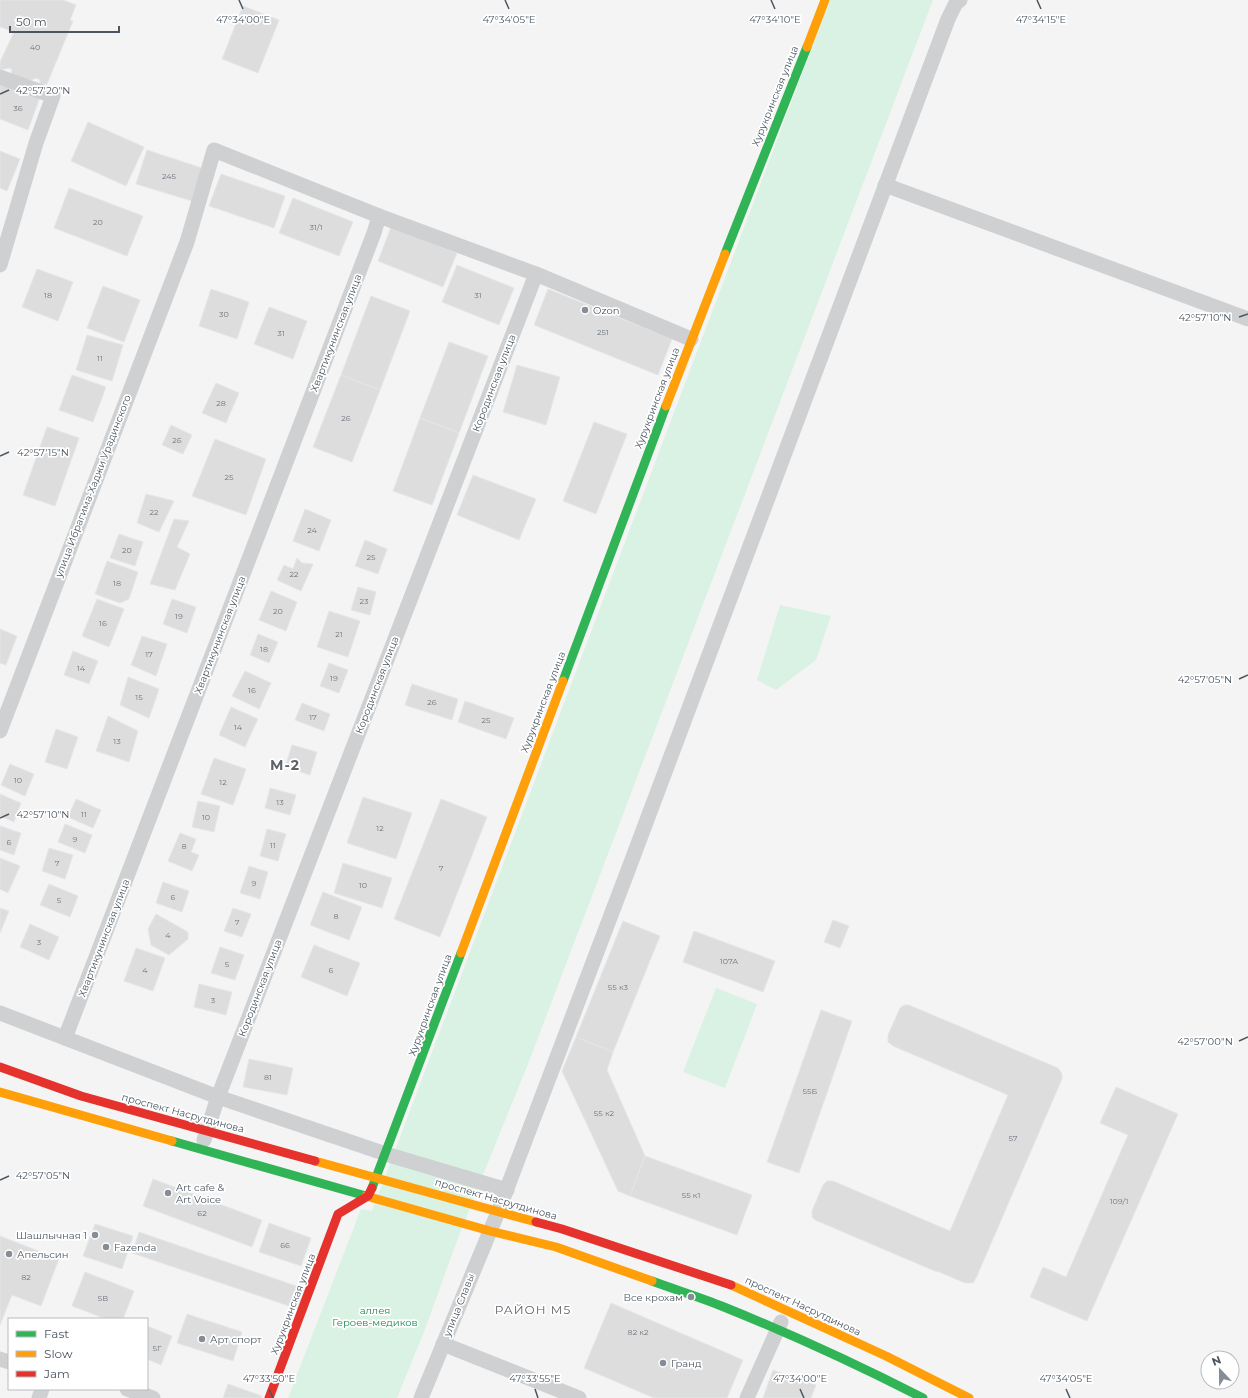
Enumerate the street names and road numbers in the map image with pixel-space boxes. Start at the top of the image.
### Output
street label: Хурукринская улица [749,44,801,148]
street label: Хвартикунинская улица [307,272,365,394]
street label: Кородинская улица [469,332,519,434]
street label: Хурукринская улица [632,345,682,451]
street label: улица Ибрагима-Хаджи Урадинского [52,393,134,580]
street label: Хвартикунинская улица [191,574,249,696]
street label: Кородинская улица [352,634,402,736]
street label: Хурукринская улица [518,649,568,755]
street label: Хвартикунинская улица [75,877,133,999]
street label: Кородинская улица [235,937,285,1039]
street label: Хурукринская улица [406,952,454,1058]
street label: проспект Насрутдинова [120,1090,246,1136]
street label: проспект Насрутдинова [433,1175,559,1223]
street label: Хурукринская улица [268,1251,318,1357]
street label: улица Славы [440,1272,478,1339]
street label: проспект Насрутдинова [743,1273,863,1339]

